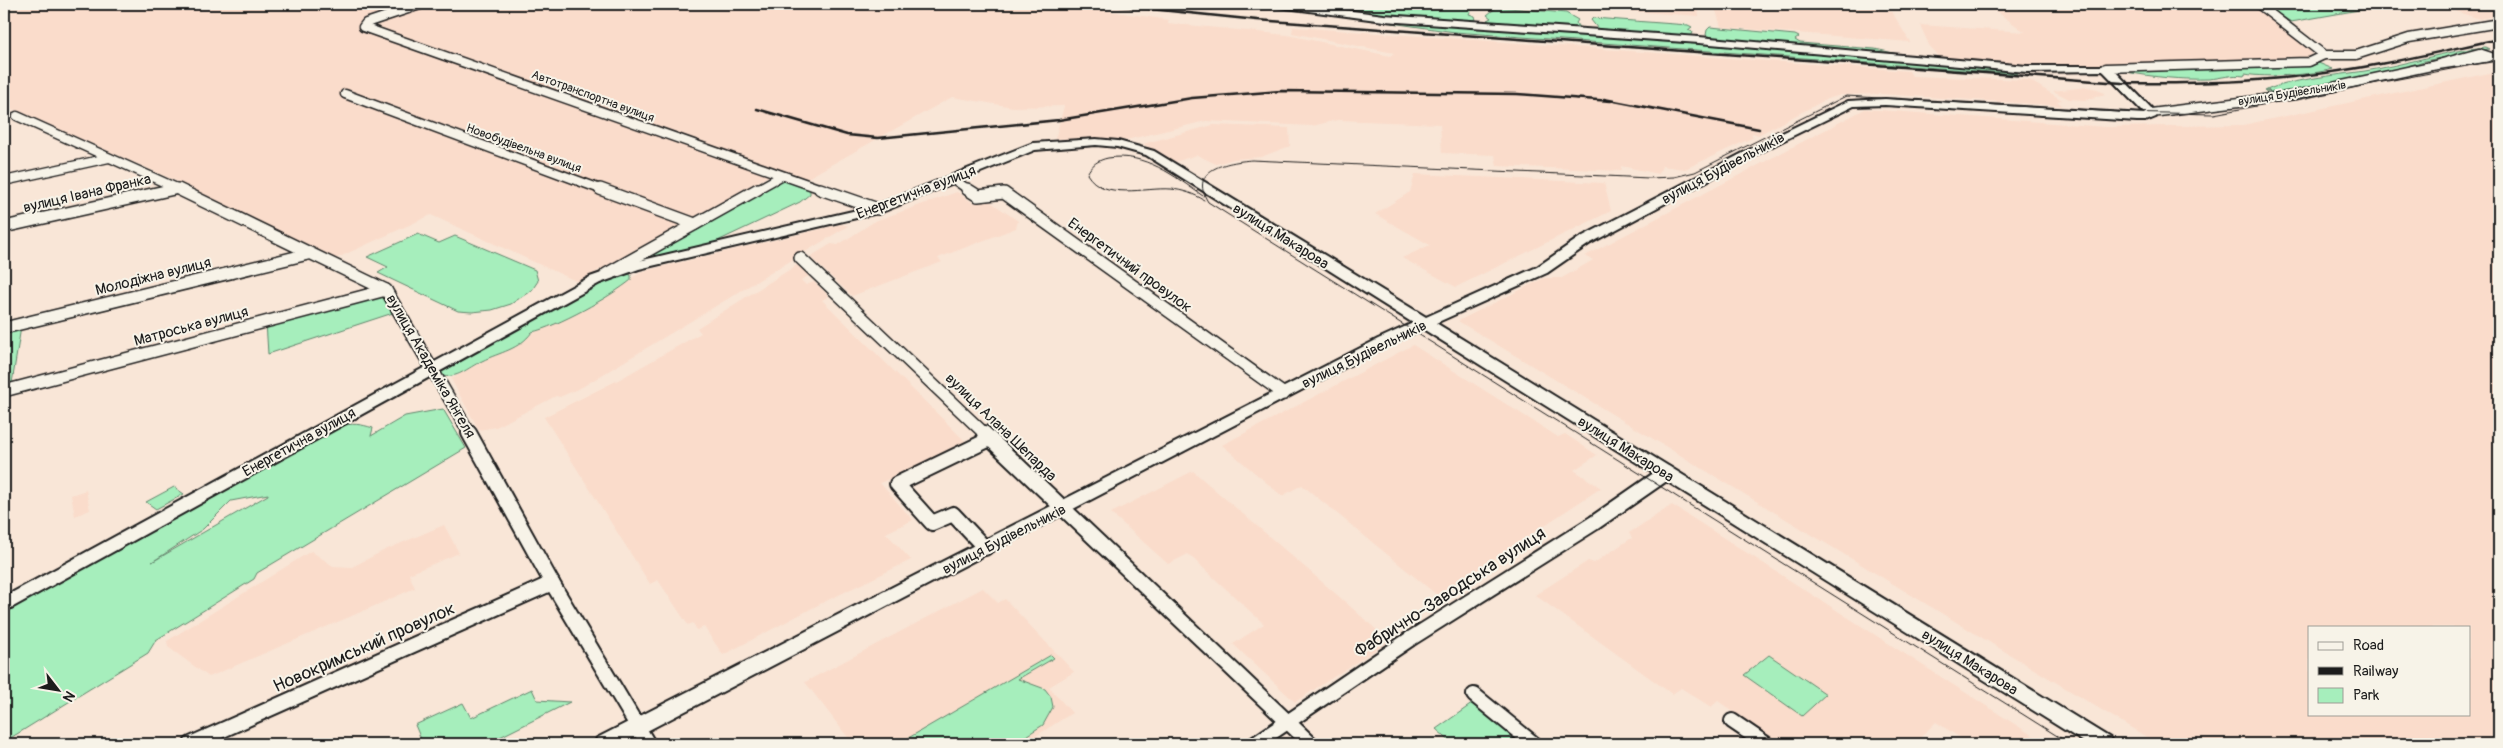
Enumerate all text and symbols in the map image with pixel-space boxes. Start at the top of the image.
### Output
street label: Автотранспортна вулиця [529,67,657,126]
street label: вулиця Будівельників [2237,78,2347,109]
street label: Новобудівельна вулиця [464,121,584,176]
street label: вулиця Будівельників [1658,128,1788,209]
street label: Енергетична вулиця [854,161,979,224]
street label: вулиця Івана Франка [21,170,153,217]
street label: вулиця Макарова [1229,199,1332,274]
street label: Енергетичний провулок [1064,214,1196,317]
street label: Молодіжна вулиця [93,253,213,300]
street label: вулиця Академіка Янгеля [382,291,480,442]
street label: Матроська вулиця [132,302,250,351]
street label: вулиця Будівельників [1299,316,1430,393]
street label: вулиця Алана Шепарда [941,369,1060,486]
street label: Енергетична вулиця [239,403,359,481]
street label: вулиця Макарова [1574,412,1677,487]
street label: вулиця Будівельників [939,500,1069,579]
street label: Фабрично-Заводська вулиця [1350,522,1550,663]
street label: Новокримський провулок [270,597,459,698]
street label: вулиця Макарова [1918,625,2021,700]
legend [2308,626,2470,716]
text: Road [2353,636,2384,655]
text: Railway [2353,662,2399,681]
north arrow [32,666,82,716]
text: Park [2353,686,2380,705]
text: N [59,688,78,705]

